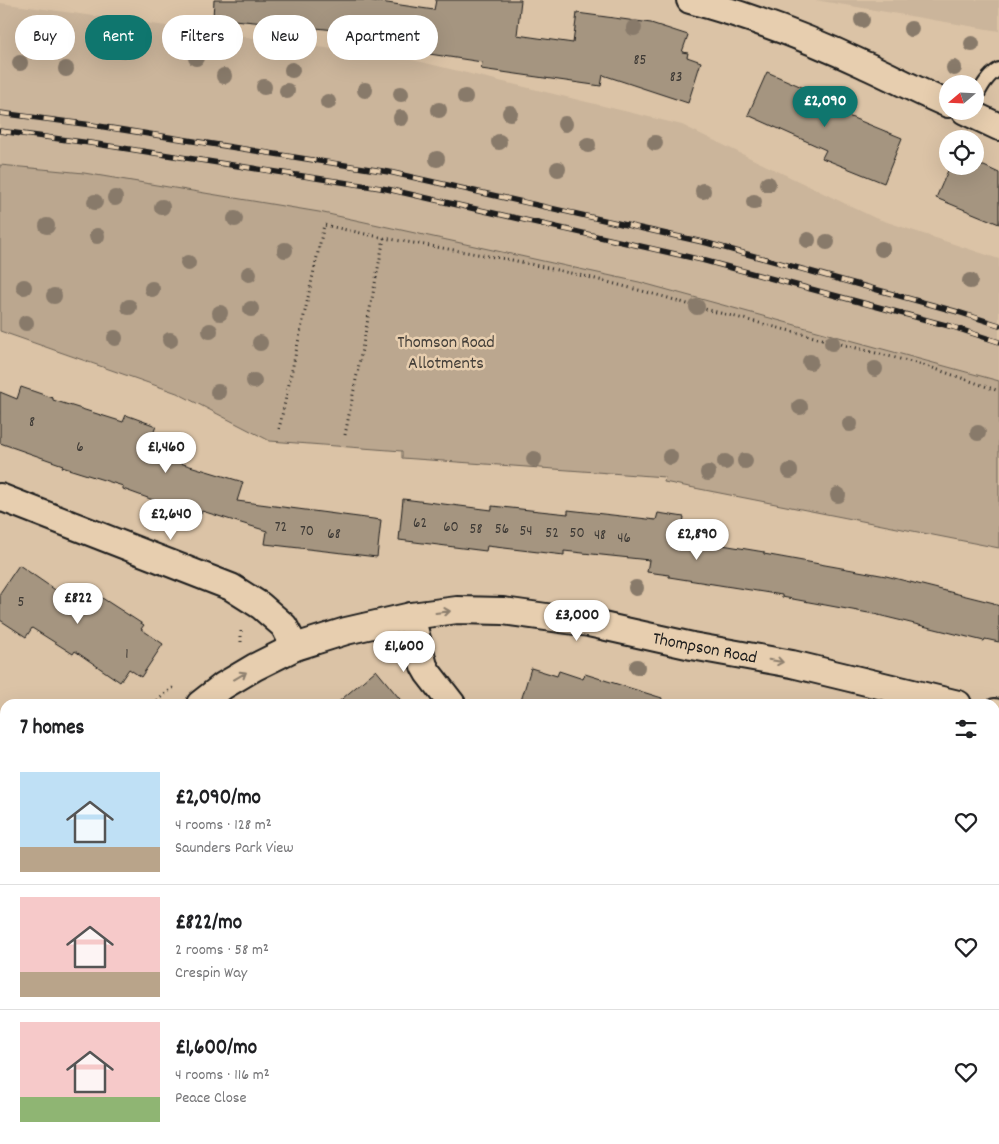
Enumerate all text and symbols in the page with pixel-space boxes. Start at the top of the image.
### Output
chip: Buy [15,15,75,60]
chip: Rent [85,15,152,60]
chip: Filters [162,15,243,60]
chip: New [253,15,317,60]
chip: Apartment [327,15,438,60]
house number: 85 [634,50,647,72]
house number: 83 [670,67,682,89]
north arrow [939,75,984,120]
map controls [939,75,984,175]
pin: £2,090 [784,86,866,128]
text: £2,090 [804,90,846,113]
button: locate [939,130,984,175]
park label: Thomson Road Allotments [397,331,495,377]
house number: 8 [29,412,35,434]
pin: £1,460 [125,432,207,474]
text: £1,460 [147,436,185,459]
house number: 6 [76,437,84,459]
pin: £2,640 [130,498,212,541]
text: £2,640 [150,503,192,526]
house number: 62 [413,513,427,535]
house number: 72 [275,517,287,539]
house number: 60 [443,517,459,539]
pin: £2,890 [656,518,738,561]
house number: 58 [470,519,482,541]
house number: 56 [495,519,509,541]
house number: 70 [300,521,314,543]
house number: 54 [519,521,533,543]
house number: 52 [545,523,559,545]
house number: 50 [569,523,585,545]
text: £2,890 [677,523,717,546]
house number: 68 [327,524,341,546]
house number: 48 [594,525,606,547]
house number: 46 [617,528,631,550]
pin: £822 [48,582,108,625]
text: £822 [64,587,92,610]
house number: 5 [18,592,25,614]
pin: £3,000 [536,600,618,642]
text: £3,000 [555,604,599,627]
one-way arrow [435,607,451,617]
street label: Thompson Road [650,627,759,672]
pin: £1,600 [363,630,445,673]
text: £1,600 [384,635,424,658]
house number: 1 [125,644,129,666]
one-way arrow [767,657,783,666]
one-way arrow [233,671,247,682]
text: 7 homes [20,714,84,744]
icon: filters [952,715,980,743]
text: £2,090/mo [175,784,261,814]
icon: home [60,792,120,852]
icon: heart [952,808,980,836]
text: 4 rooms · 128 m² [175,814,272,837]
text: Saunders Park View [175,837,294,860]
text: £822/mo [175,909,242,939]
icon: home [60,917,120,977]
icon: heart [952,933,980,961]
text: 2 rooms · 58 m² [175,939,269,962]
text: Crespin Way [175,962,247,985]
text: £1,600/mo [175,1034,257,1064]
icon: home [60,1042,120,1102]
icon: heart [952,1058,980,1086]
text: 4 rooms · 116 m² [175,1064,270,1087]
text: Peace Close [175,1087,247,1110]

